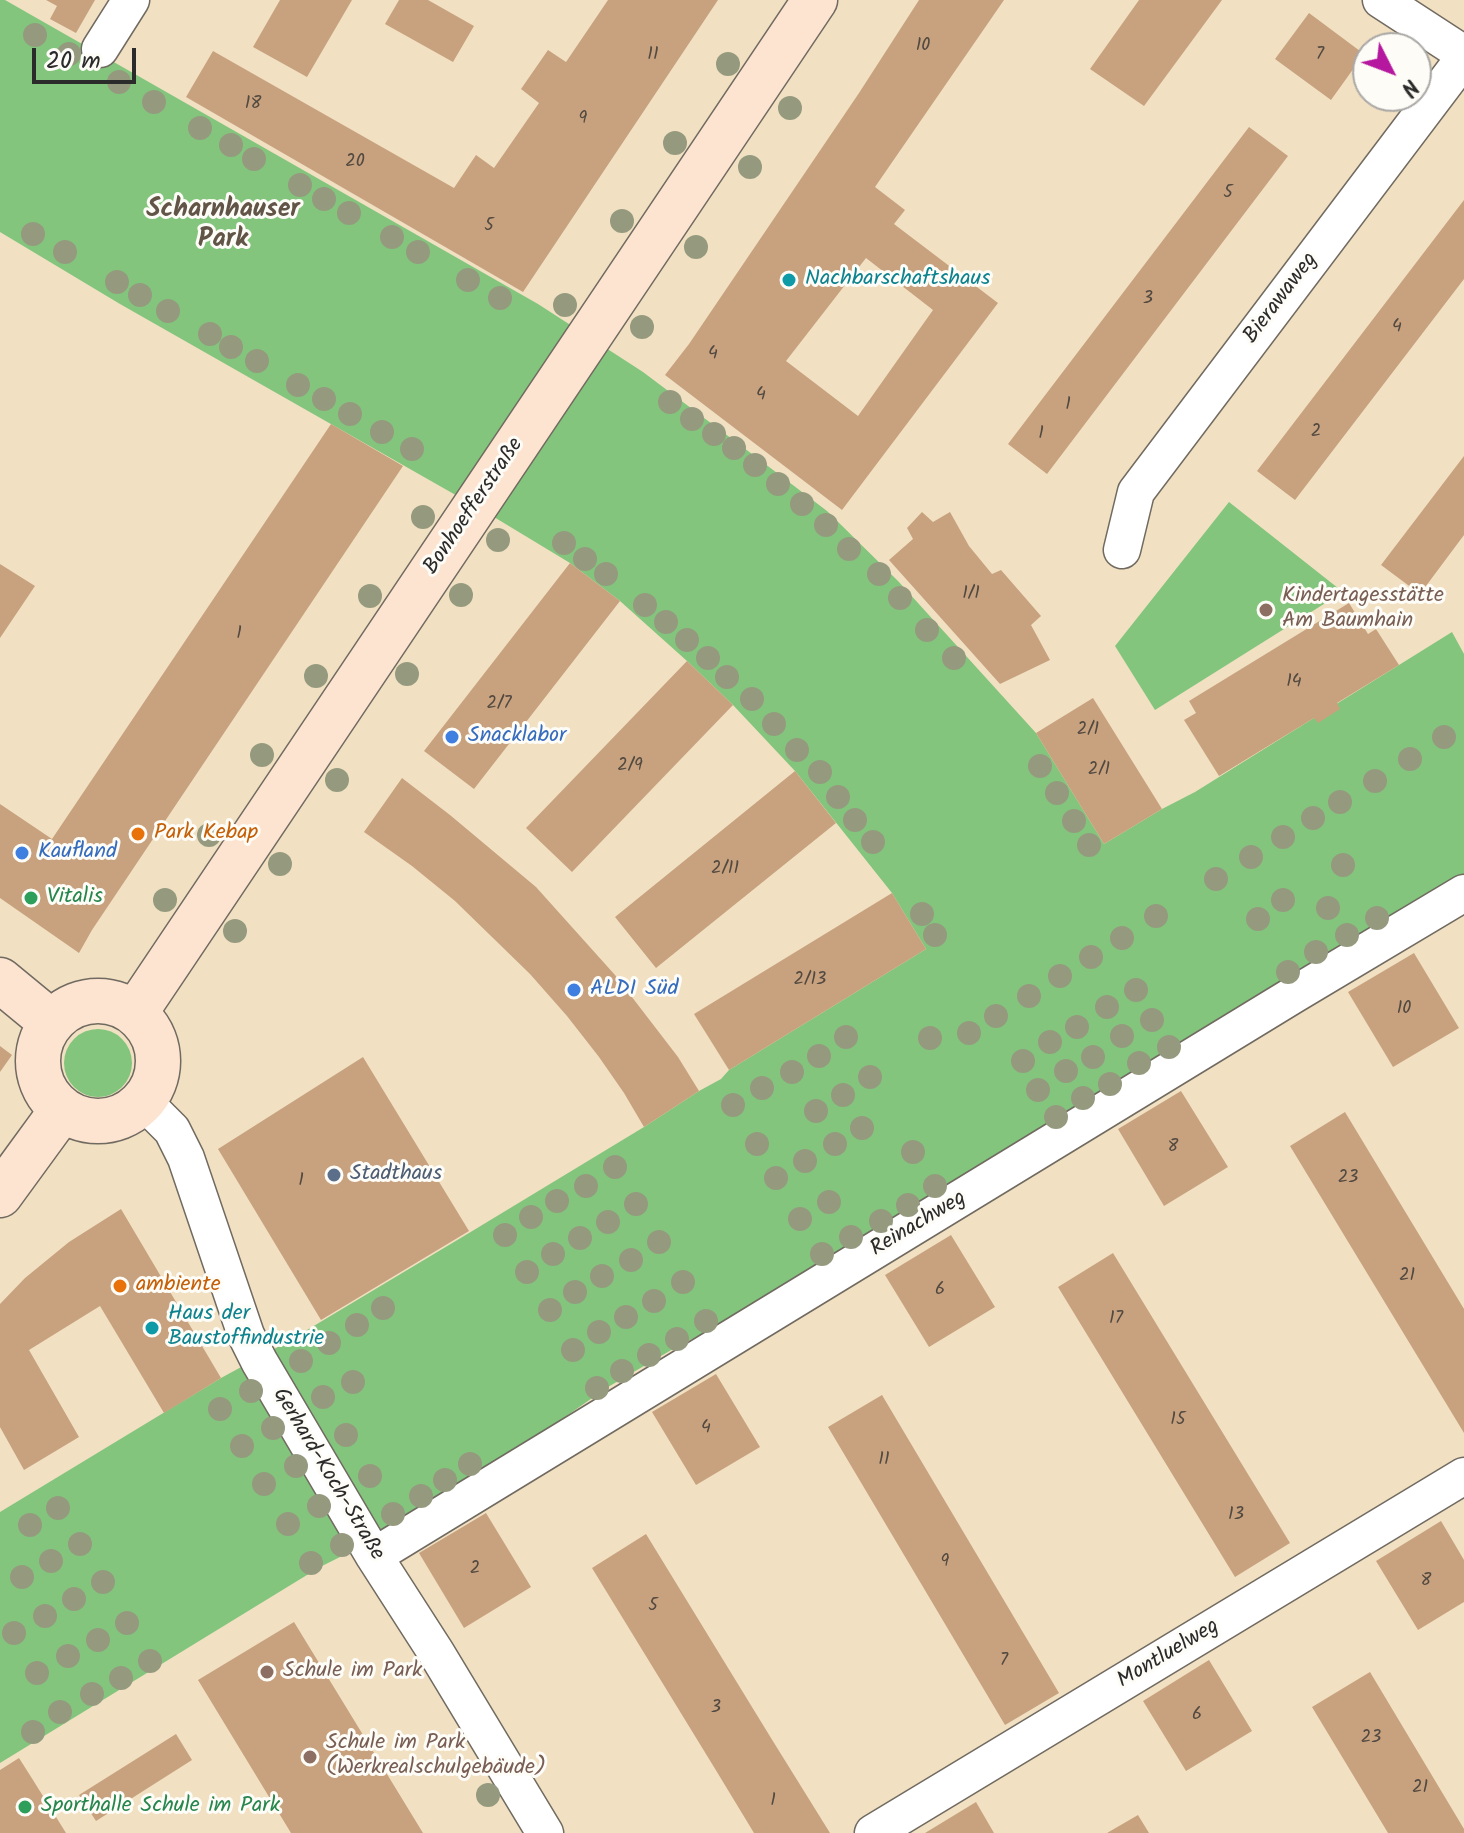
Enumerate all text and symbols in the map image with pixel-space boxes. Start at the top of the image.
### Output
scale bar [36,32,140,82]
north arrow [1352,32,1432,112]
house number: 10 [916,36,930,58]
text: 20 m [46,42,101,81]
house number: 11 [647,45,659,67]
house number: 7 [1316,45,1324,67]
text: N [1391,70,1426,104]
house number: 18 [245,94,261,116]
house number: 9 [579,109,587,131]
house number: 20 [345,152,365,174]
house number: 5 [1223,183,1233,205]
district label: Scharnhauser Park [146,196,300,258]
house number: 5 [484,216,494,238]
street label: Bierawaweg [1239,248,1325,350]
place label: Nachbarschaftshaus [805,267,990,293]
marker: Nachbarschaftshaus [780,271,798,289]
house number: 3 [1143,289,1153,311]
house number: 4 [1392,317,1402,339]
house number: 4 [708,344,718,366]
house number: 4 [756,385,766,407]
house number: 1 [1065,395,1071,417]
house number: 2 [1311,422,1321,444]
house number: 1 [1038,424,1044,446]
street label: Bonhoefferstraße [420,434,530,580]
house number: 1/1 [962,584,980,606]
place label: Kindertagesstätte Am Baumhain [1282,584,1444,636]
marker: Kindertagesstätte Am Baumhain [1257,601,1275,619]
house number: 1 [236,624,242,646]
house number: 14 [1286,672,1302,694]
house number: 2/7 [486,694,512,716]
house number: 2/1 [1077,720,1099,742]
place label: Snacklabor [468,724,566,750]
marker: Snacklabor [443,728,461,746]
house number: 2/9 [617,756,643,778]
house number: 2/1 [1088,760,1110,782]
place label: Park Kebap [154,821,258,847]
marker: Park Kebap [129,825,147,843]
place label: Kaufland [38,840,117,866]
marker: Kaufland [13,844,31,862]
house number: 2/11 [711,859,739,881]
place label: Vitalis [47,885,103,911]
marker: Vitalis [22,889,40,907]
house number: 2/13 [794,970,826,992]
place label: ALDI Süd [590,977,678,1003]
marker: ALDI Süd [565,981,583,999]
house number: 10 [1397,999,1411,1021]
house number: 8 [1168,1137,1178,1159]
place label: Stadthaus [350,1162,442,1188]
marker: Stadthaus [325,1166,343,1184]
house number: 23 [1338,1168,1358,1190]
house number: 1 [298,1171,304,1193]
street label: Reinachweg [866,1186,972,1264]
house number: 21 [1399,1266,1415,1288]
place label: ambiente [136,1273,221,1299]
marker: ambiente [111,1277,129,1295]
house number: 6 [935,1280,945,1302]
place label: Haus der Baustoffindustrie [168,1302,324,1354]
house number: 17 [1109,1309,1123,1331]
marker: Haus der Baustoffindustrie [143,1319,161,1337]
street label: Gerhard-Koch-Straße [265,1384,389,1566]
house number: 15 [1170,1410,1186,1432]
house number: 4 [701,1418,711,1440]
house number: 11 [878,1450,890,1472]
house number: 13 [1228,1505,1244,1527]
house number: 9 [941,1552,949,1574]
house number: 2 [470,1559,480,1581]
house number: 8 [1421,1571,1431,1593]
house number: 5 [648,1596,658,1618]
street label: Montluelweg [1113,1614,1225,1696]
house number: 7 [1000,1651,1008,1673]
place label: Schule im Park [283,1659,422,1685]
marker: Schule im Park [258,1663,276,1681]
house number: 3 [711,1698,721,1720]
house number: 6 [1192,1705,1202,1727]
house number: 23 [1361,1728,1381,1750]
place label: Schule im Park (Werkrealschulgebäude) [326,1731,546,1782]
marker: Schule im Park (Werkrealschulgebäude) [301,1748,319,1766]
house number: 21 [1412,1778,1428,1800]
house number: 1 [770,1791,776,1813]
place label: Sporthalle Schule im Park [41,1794,280,1820]
marker: Sporthalle Schule im Park [16,1798,34,1816]

